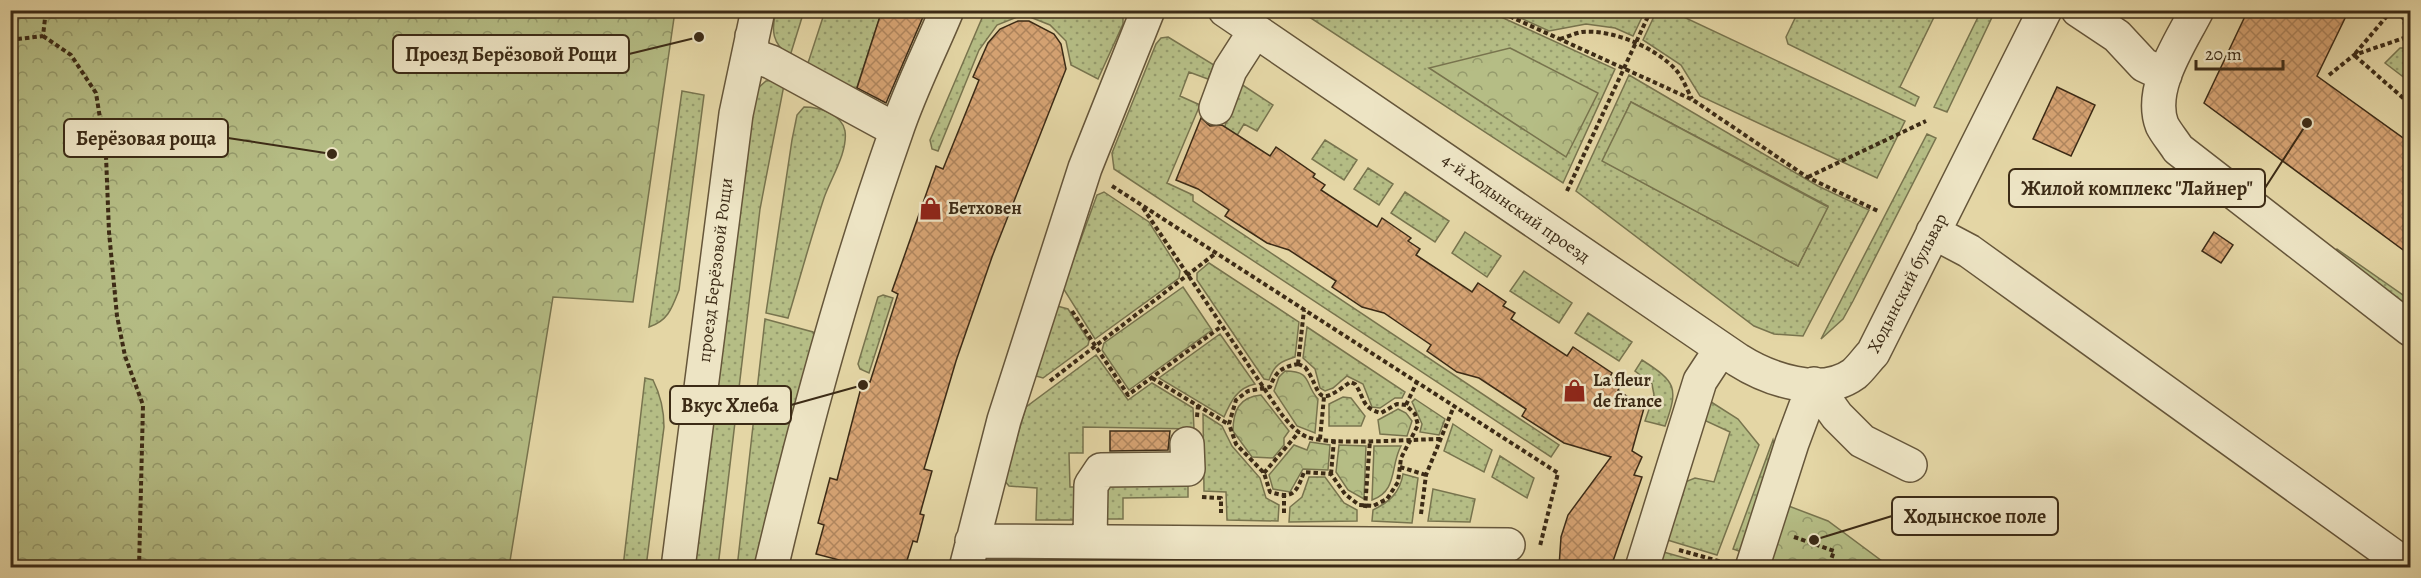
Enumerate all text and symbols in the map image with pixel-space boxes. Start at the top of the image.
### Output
scale bar [2196,33,2283,71]
callout: Проезд Берёзовой Рощи [393,35,629,73]
text: Проезд Берёзовой Рощи [405,41,617,68]
text: 20 m [2205,42,2242,66]
callout: Берёзовая роща [64,119,228,157]
text: Берёзовая роща [76,125,217,152]
street label: 4-й Ходынский проезд [1437,148,1595,268]
callout: Жилой комплекс "Лайнер" [2009,169,2265,207]
text: Жилой комплекс "Лайнер" [2021,175,2253,202]
street label: проезд Берёзовой Рощи [692,176,738,364]
shop icon: Бетховен [917,195,943,221]
place label: Бетховен [948,196,1022,220]
street label: Ходынский бульвар [1861,209,1953,357]
place label: La fleur de france [1593,368,1662,413]
shop icon: La fleur de france [1562,377,1588,403]
callout: Вкус Хлеба [670,386,791,424]
text: Вкус Хлеба [681,392,779,419]
callout: Ходынское поле [1892,497,2058,535]
text: Ходынское поле [1904,503,2046,530]

